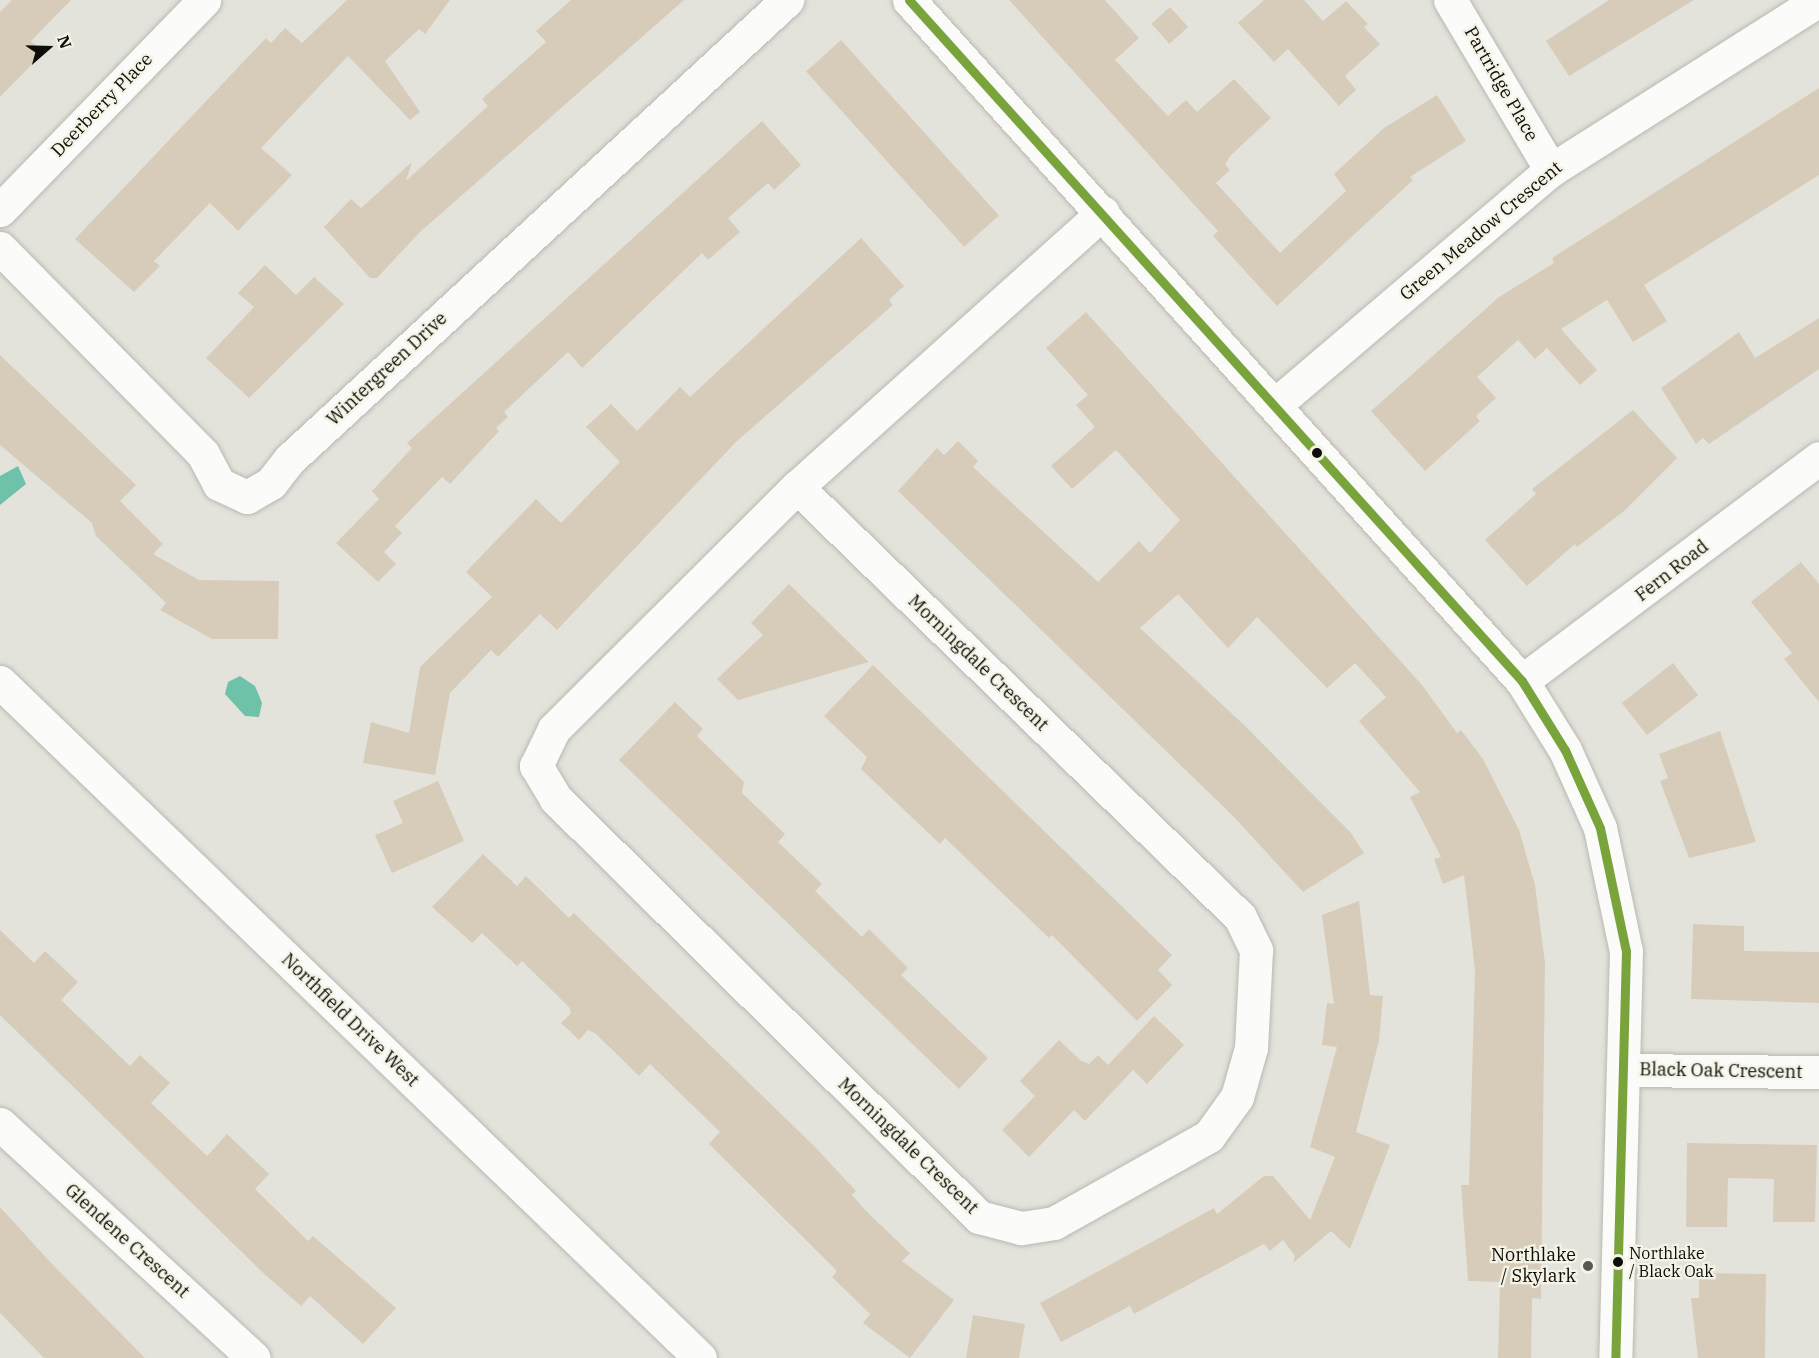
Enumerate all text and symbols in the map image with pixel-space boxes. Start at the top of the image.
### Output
north arrow [18,18,78,78]
street label: Partridge Place [1459,23,1543,145]
text: N [53,32,76,51]
street label: Deerberry Place [47,49,157,161]
street label: Green Meadow Crescent [1396,157,1566,305]
street label: Wintergreen Drive [322,308,452,430]
unlabelled marker [1311,447,1323,459]
street label: Fern Road [1631,536,1713,606]
street label: Morningdale Crescent [903,590,1053,736]
street label: Northfield Drive West [277,949,423,1091]
street label: Black Oak Crescent [1639,1059,1803,1083]
street label: Morningdale Crescent [833,1073,983,1219]
street label: Glendene Crescent [60,1179,194,1303]
place label: Northlake / Black Oak [1629,1243,1714,1281]
place label: Northlake / Skylark [1491,1245,1576,1288]
marker: Northlake / Black Oak [1612,1256,1624,1268]
marker: Northlake / Skylark [1581,1259,1595,1273]

